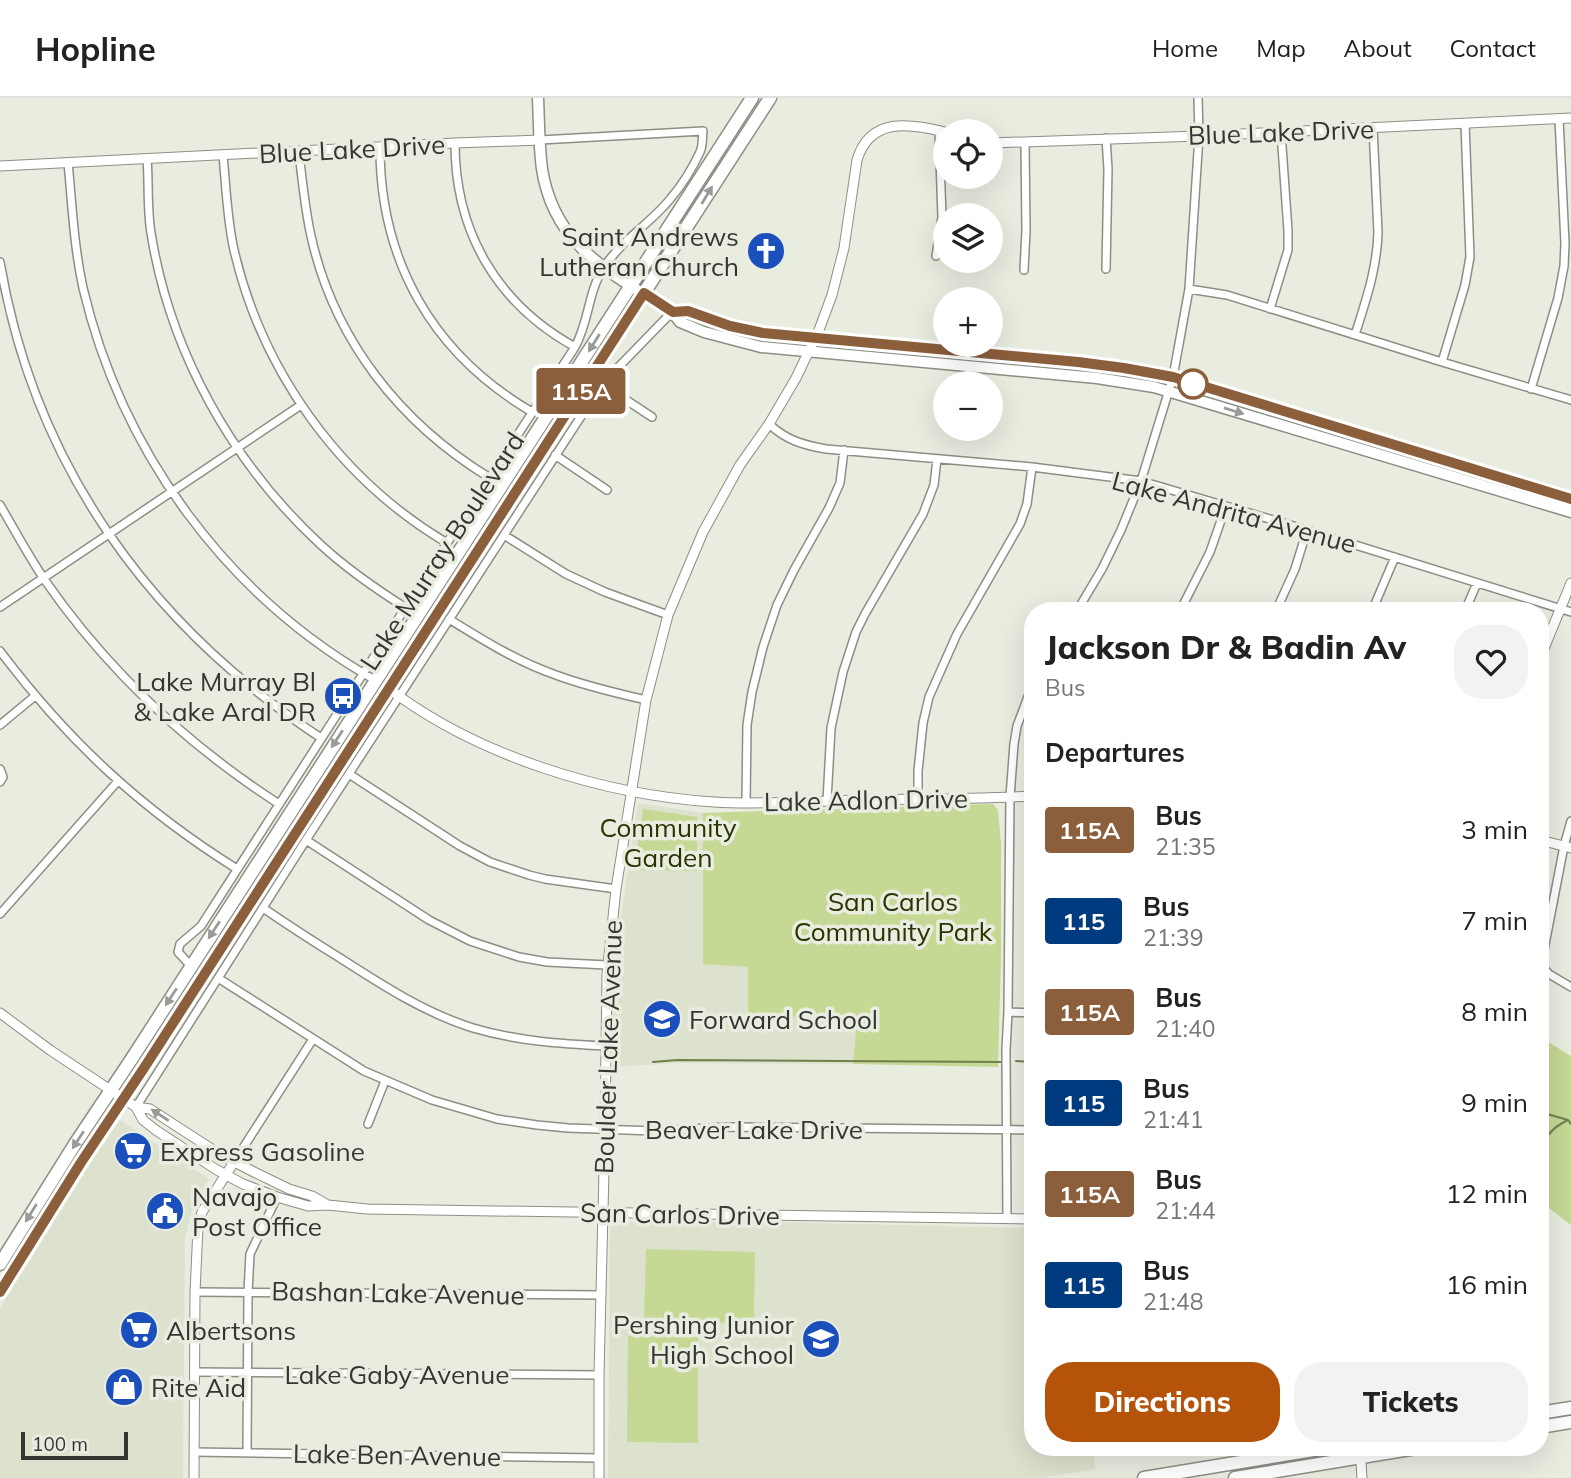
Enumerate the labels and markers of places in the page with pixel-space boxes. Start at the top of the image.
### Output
place label: Saint Andrews Lutheran Church [539,220,739,283]
church icon: Saint Andrews Lutheran Church [745,230,787,272]
unlabelled marker [1178,369,1208,399]
place label: Lake Murray Bl & Lake Aral DR [134,665,316,728]
bus stop icon: Lake Murray Bl & Lake Aral DR [322,675,364,717]
school or university icon: Forward School [641,998,683,1040]
place label: Forward School [689,1003,878,1036]
supermarket icon: Express Gasoline [112,1130,154,1172]
place label: Express Gasoline [160,1135,365,1168]
place label: Navajo Post Office [192,1180,322,1243]
public building icon: Navajo Post Office [144,1190,186,1232]
place label: Pershing Junior High School [613,1308,795,1371]
supermarket icon: Albertsons [118,1309,160,1351]
place label: Albertsons [166,1314,296,1347]
school or university icon: Pershing Junior High School [800,1318,842,1360]
shop icon: Rite Aid [103,1366,145,1408]
place label: Rite Aid [151,1371,246,1404]

